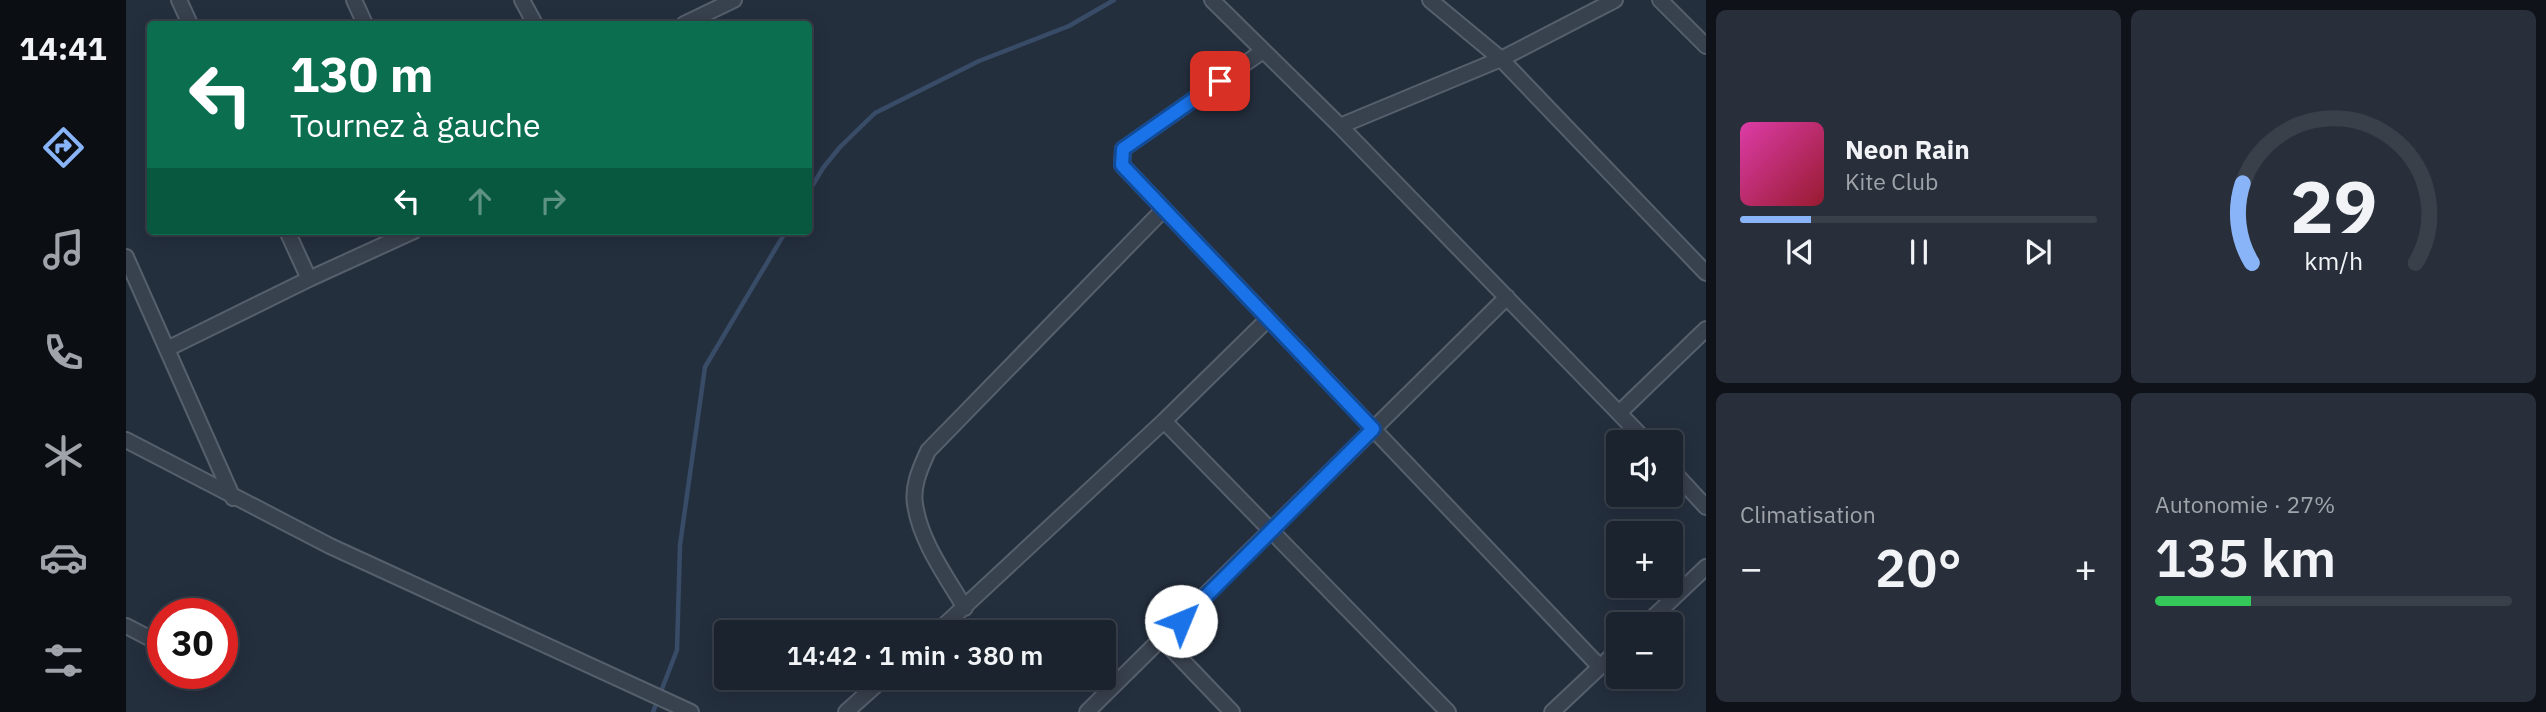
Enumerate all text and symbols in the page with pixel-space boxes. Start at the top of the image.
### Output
text: 14:41 [19,27,107,69]
text: 130 m [290,42,434,105]
icon: left [175,49,266,140]
pin [1190,51,1250,111]
icon: arrive [1201,62,1239,100]
text: Tournez à gauche [290,104,541,146]
icon: directions [39,123,88,172]
text: Neon Rain [1845,132,1970,166]
text: 29 [2290,158,2377,253]
text: Kite Club [1845,166,1938,196]
icon: left [388,182,426,220]
icon: ahead [461,182,499,220]
icon: right [534,182,572,220]
icon: music [39,225,88,274]
icon: previous [1781,233,1819,271]
icon: pause [1900,233,1938,271]
icon: next [2019,233,2057,271]
text: km/h [2304,244,2363,277]
icon: phone [39,328,88,377]
map controls [1606,430,1683,689]
button: sound [1606,430,1683,507]
icon: climate [39,431,88,480]
text: Autonomie · 27% [2155,489,2335,519]
text: Climatisation [1740,499,1876,529]
button: + [1606,521,1683,598]
text: 135 km [2155,524,2336,591]
icon: car [39,533,88,582]
text: 20° [1875,534,1962,601]
text: − [1740,543,1763,592]
text: + [2074,543,2097,592]
position arrow [1144,584,1218,658]
speed limit sign: 30 [147,598,238,689]
button: − [1606,612,1683,689]
icon: filters [39,636,88,685]
text: 14:42 · 1 min · 380 m [787,638,1043,672]

